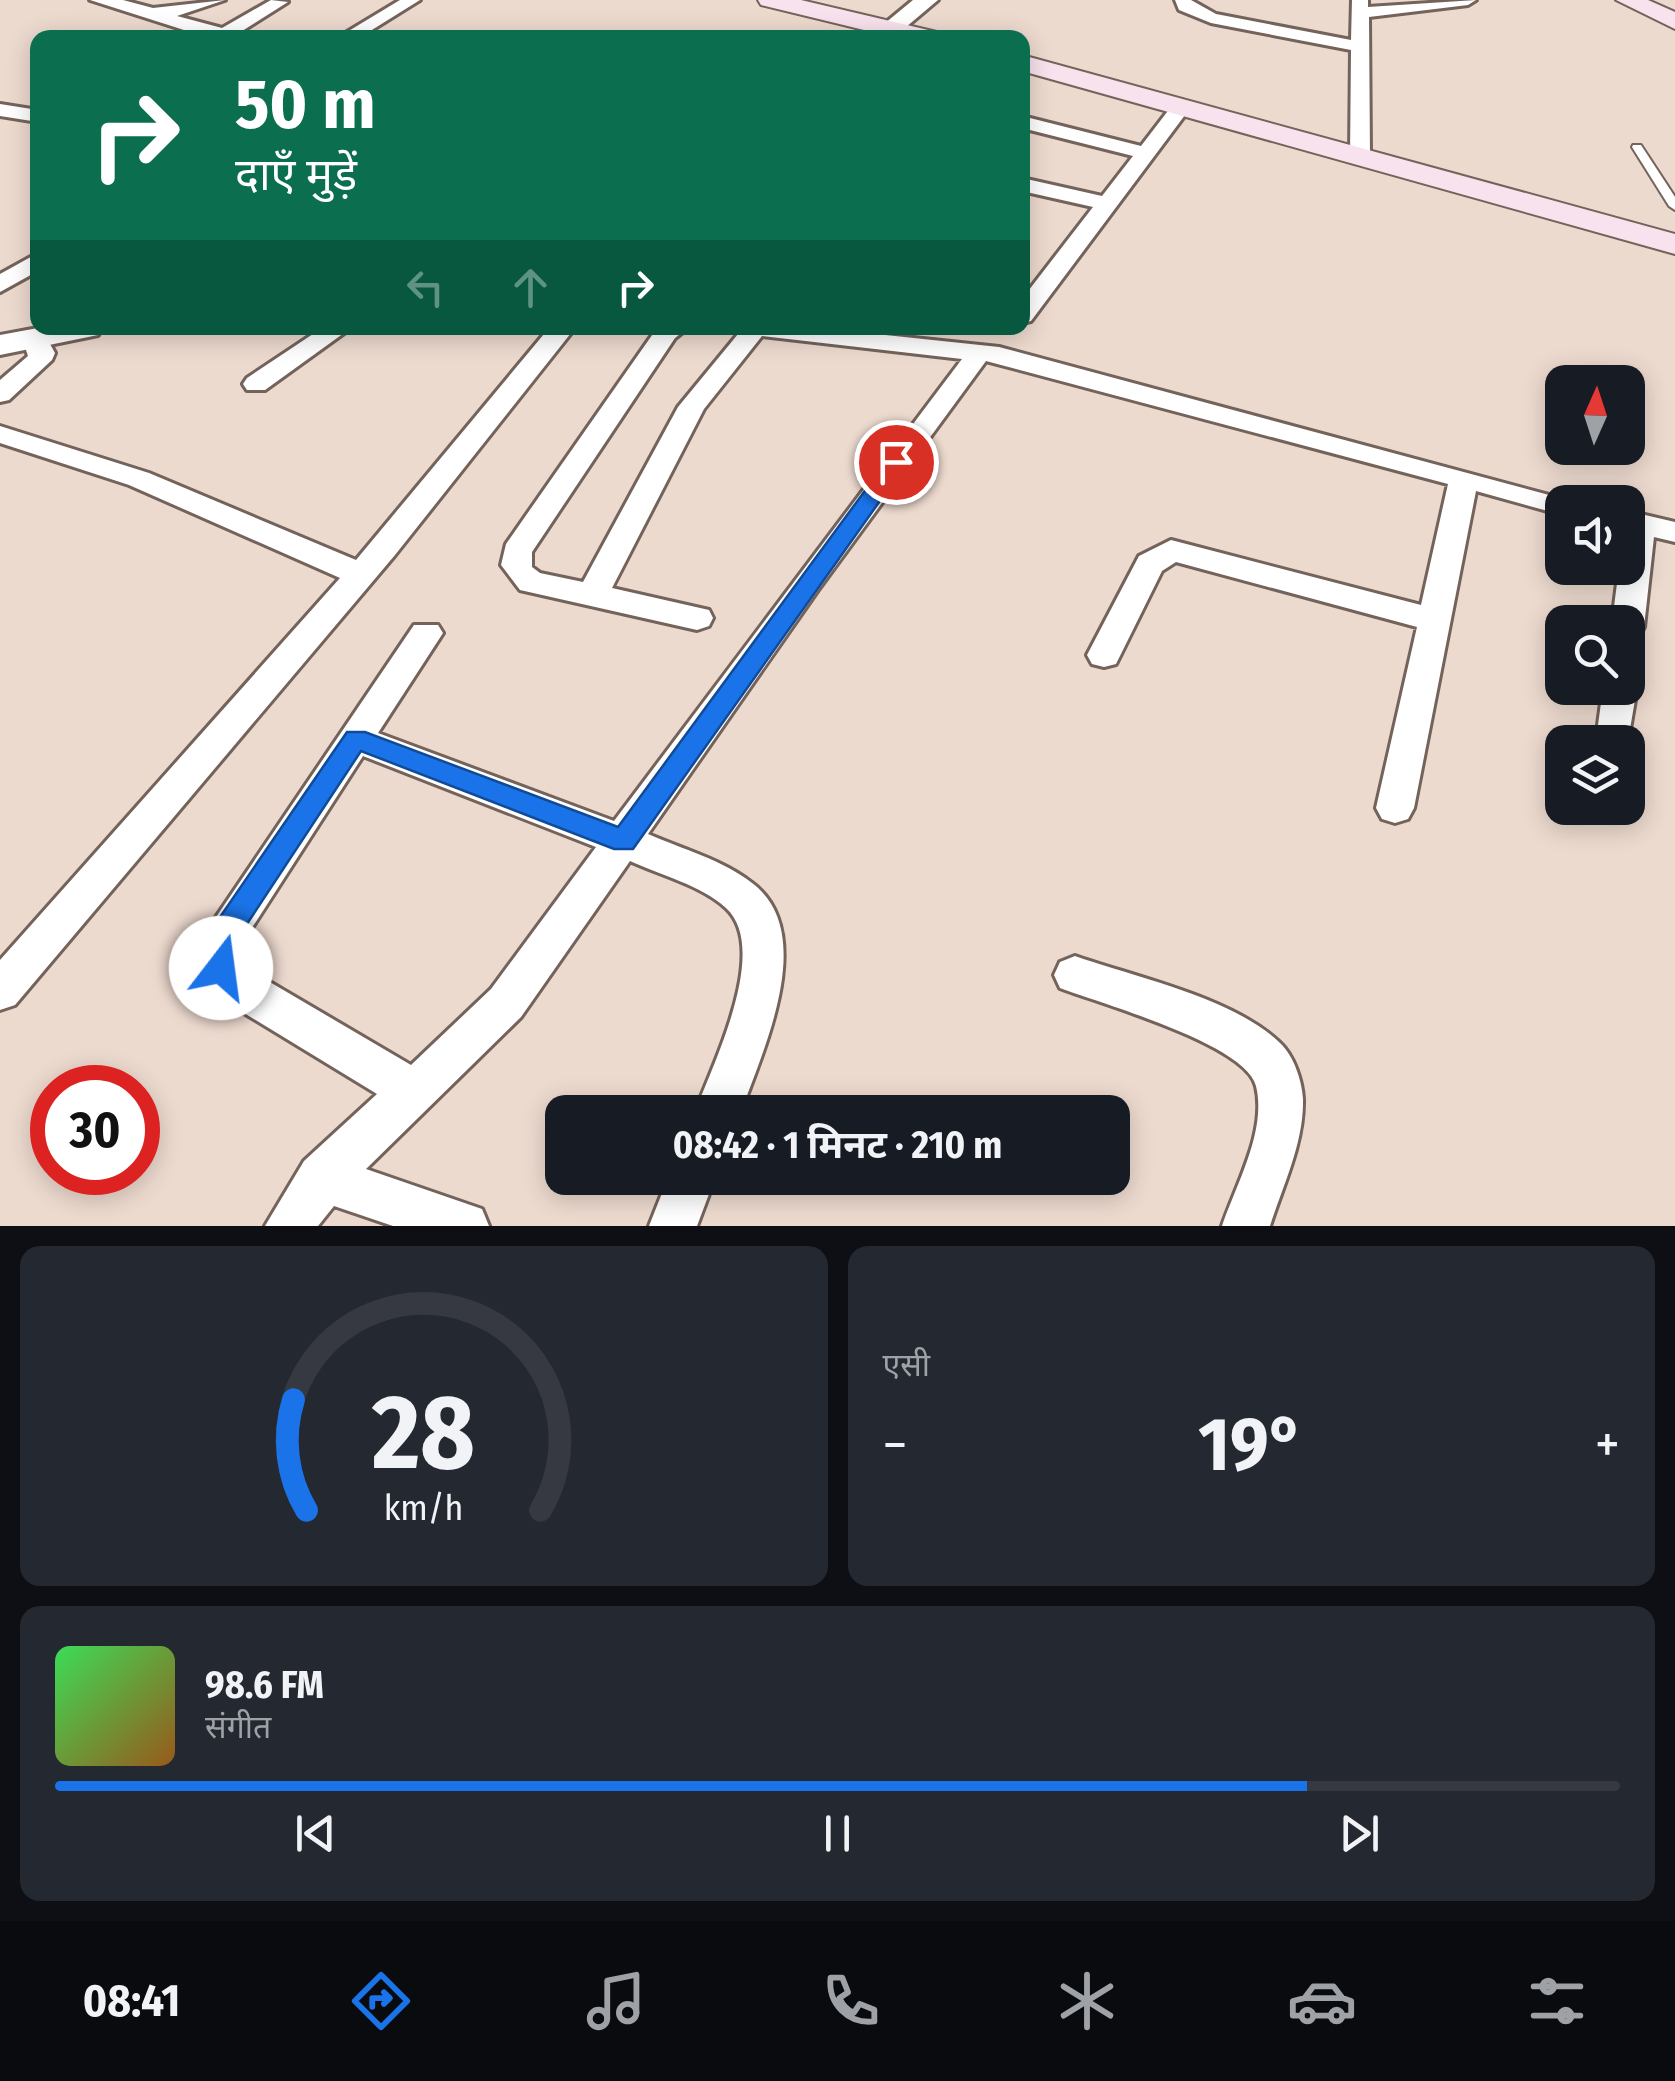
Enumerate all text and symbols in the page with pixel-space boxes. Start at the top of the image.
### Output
text: 50 m [235,63,376,147]
icon: right [70,70,200,200]
text: दाएँ मुड़ें [235,148,357,202]
icon: left [398,260,453,315]
icon: ahead [503,260,558,315]
icon: right [608,260,663,315]
north arrow [1545,365,1645,465]
map controls [1545,365,1645,825]
pin [854,420,939,505]
icon: arrive [869,435,924,490]
button: sound [1545,485,1645,585]
button: search [1545,605,1645,705]
button: layers [1545,725,1645,825]
position arrow [169,916,273,1020]
speed limit sign: 30 [30,1065,160,1195]
text: 08:42 · 1 मिनट · 210 m [673,1122,1002,1168]
text: एसी [883,1346,930,1384]
text: 28 [371,1371,475,1496]
text: 19° [1198,1400,1304,1490]
text: − [883,1412,907,1478]
text: + [1595,1412,1620,1478]
text: km/h [384,1487,464,1529]
text: 98.6 FM [205,1662,324,1708]
text: संगीत [205,1708,271,1746]
icon: previous [288,1806,343,1861]
icon: pause [810,1806,865,1861]
icon: next [1332,1806,1387,1861]
icon: directions [346,1966,416,2036]
icon: music [581,1966,651,2036]
icon: phone [816,1966,886,2036]
icon: climate [1052,1966,1122,2036]
icon: car [1287,1966,1357,2036]
icon: filters [1522,1966,1592,2036]
text: 08:41 [83,1974,180,2028]

